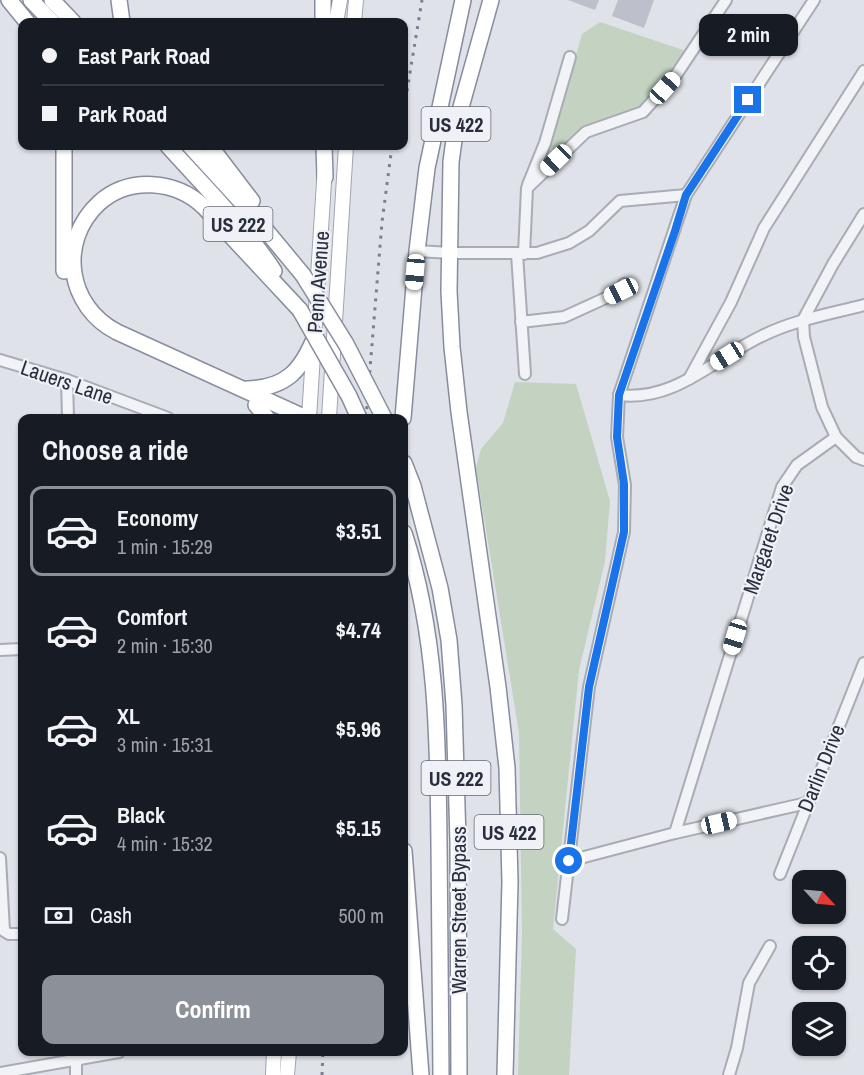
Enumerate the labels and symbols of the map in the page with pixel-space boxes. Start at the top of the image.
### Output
callout: 2 min [698,13,798,55]
car [646,69,684,107]
route end [734,86,761,113]
road number: US 422 [422,107,490,141]
car [537,141,575,179]
road number: US 222 [204,207,272,241]
street label: Penn Avenue [300,230,336,334]
car [404,253,426,291]
car [601,275,641,307]
car [707,339,747,373]
street label: Lauers Lane [17,353,117,411]
street label: Margaret Drive [736,480,800,598]
car [721,617,749,657]
street label: Darlin Drive [790,720,852,816]
road number: US 222 [422,761,490,795]
car [699,810,739,836]
road number: US 422 [474,815,544,849]
street label: Warren Street Bypass [444,826,473,994]
route start [555,847,582,874]
north arrow [792,870,846,924]

